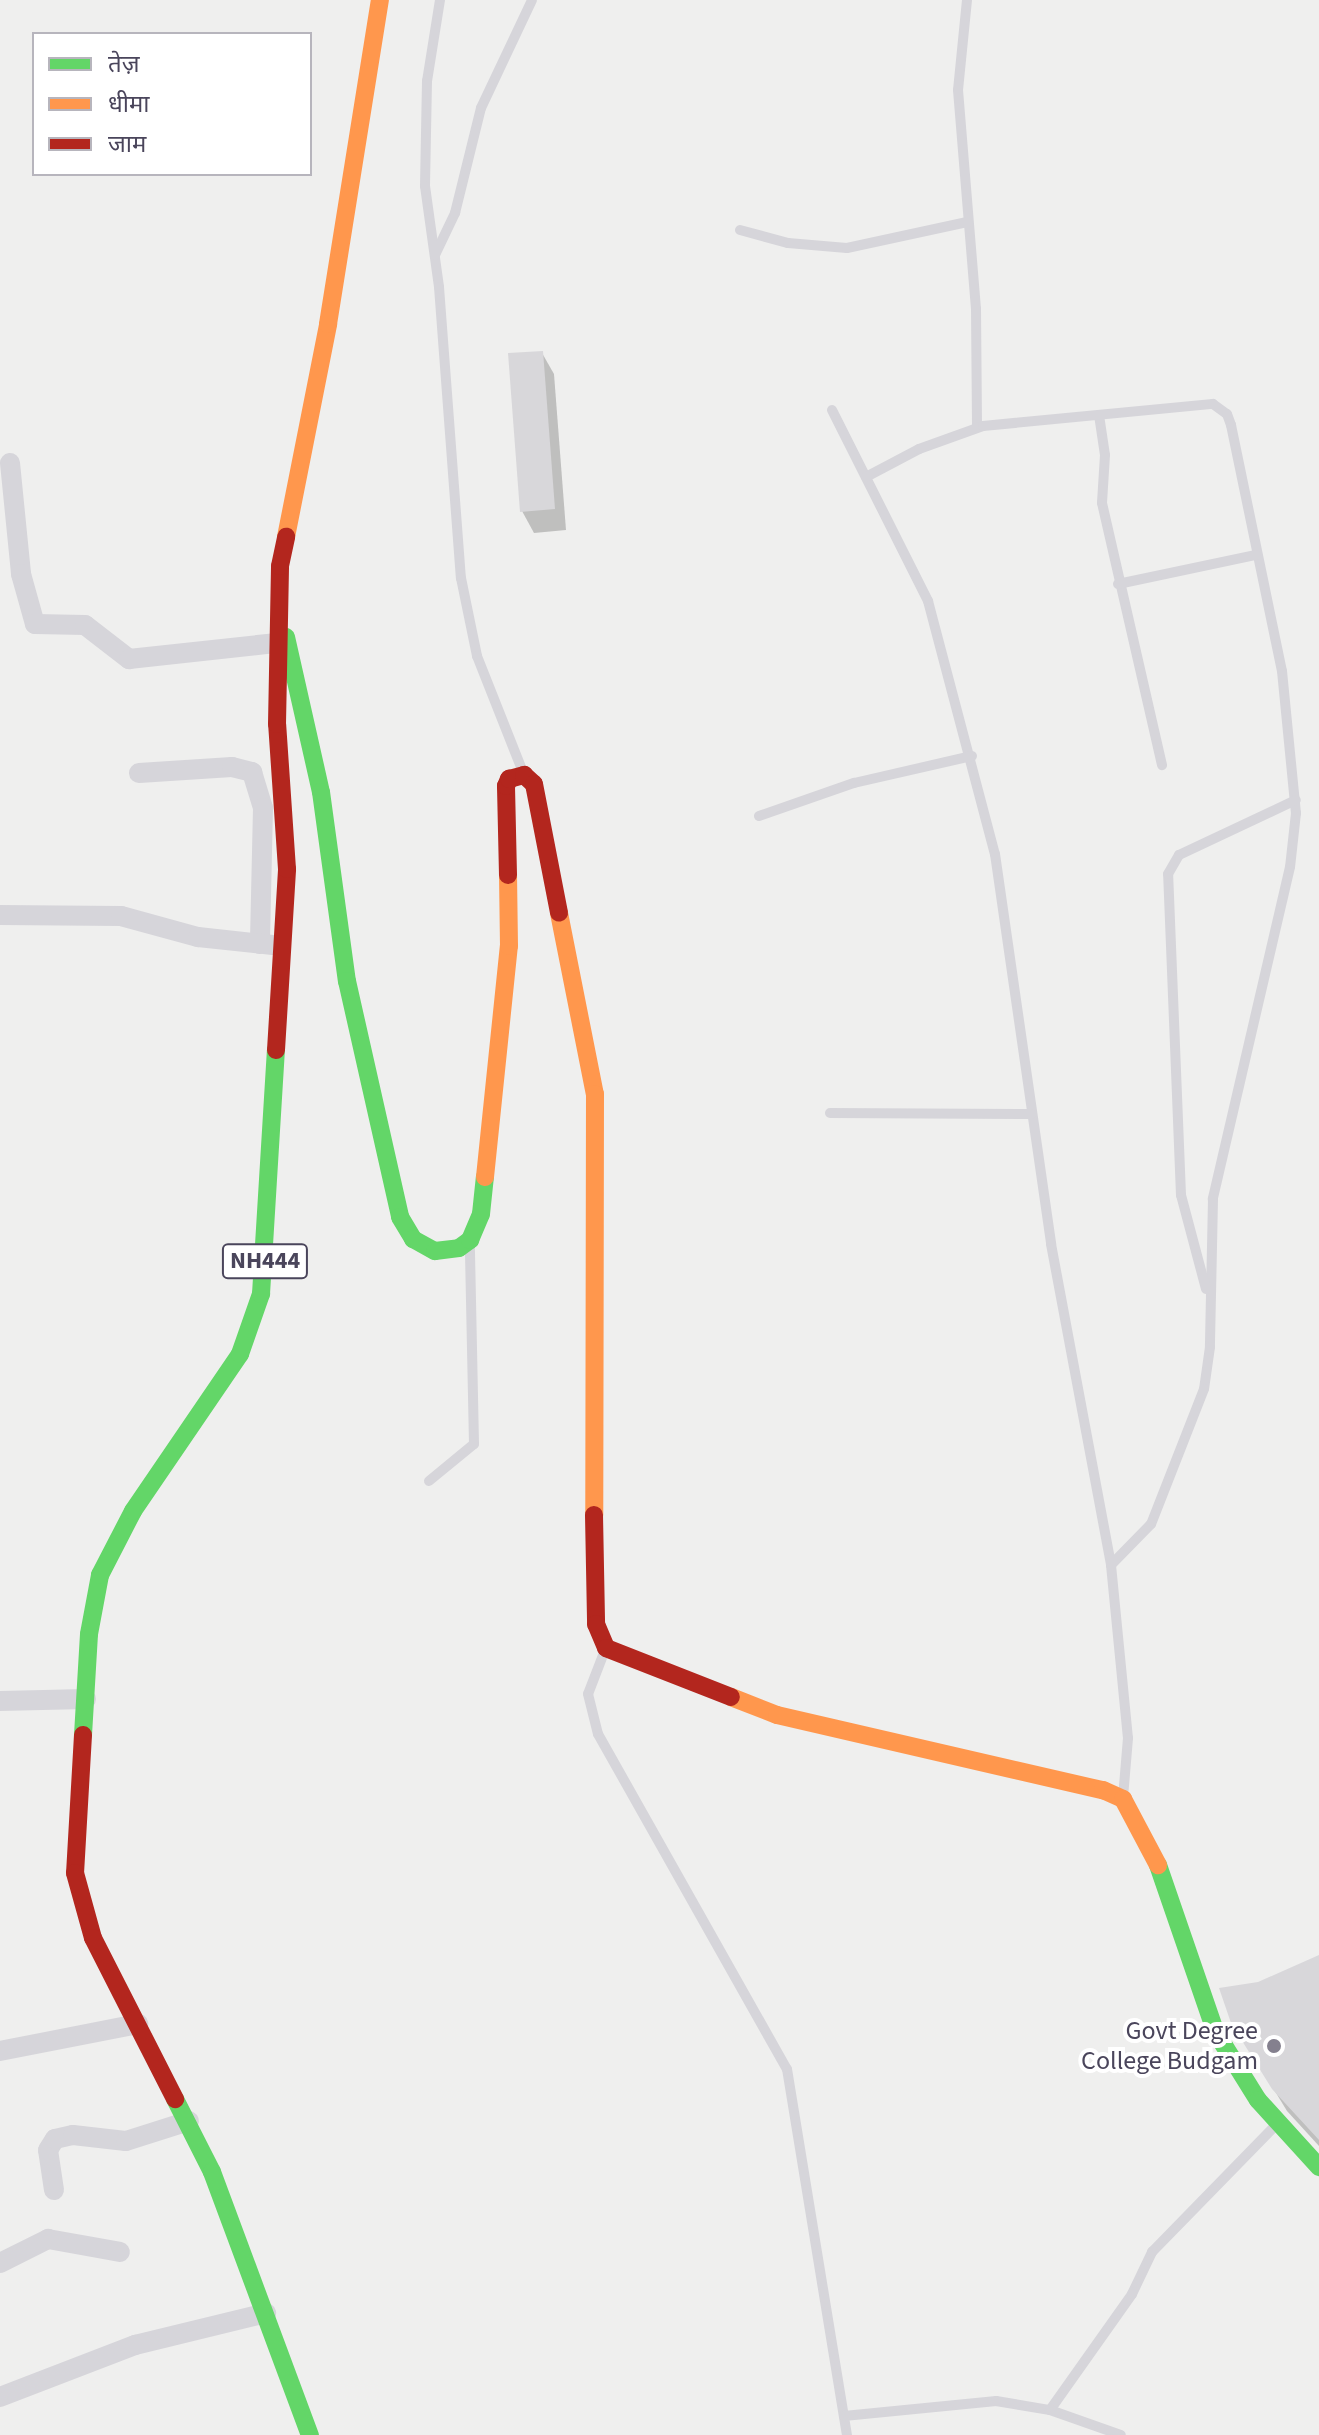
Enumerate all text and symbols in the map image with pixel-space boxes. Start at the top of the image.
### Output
legend [32,32,312,176]
text: तेज़ [108,47,140,82]
text: धीमा [108,87,150,122]
text: जाम [108,127,146,162]
road number: NH444 [221,1241,309,1281]
place label: Govt Degree College Budgam [1081,2015,1258,2076]
marker: Govt Degree College Budgam [1265,2037,1283,2055]

